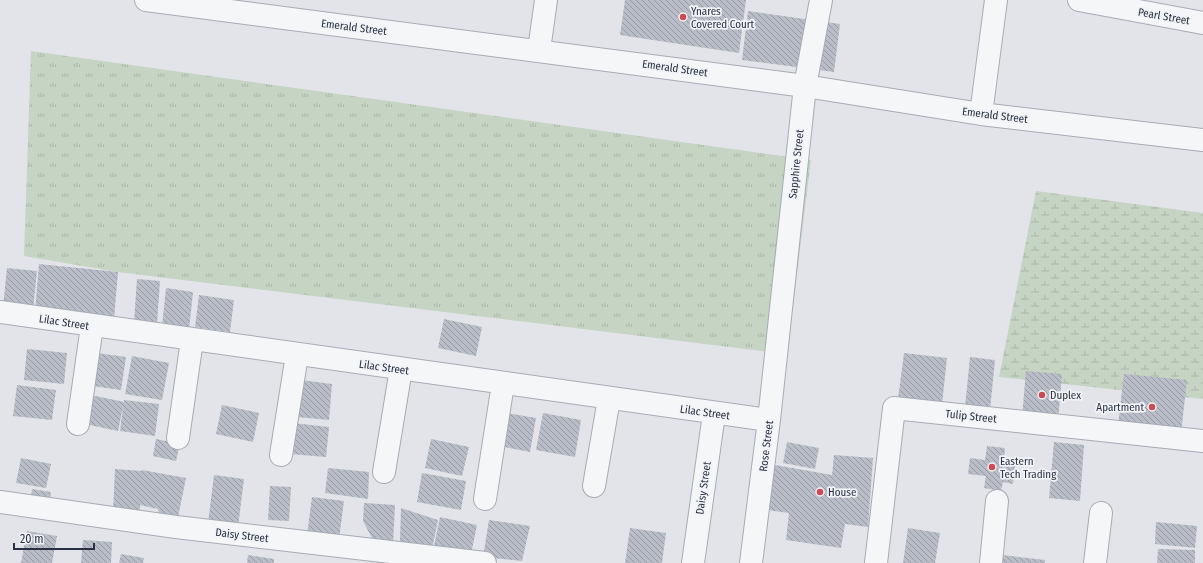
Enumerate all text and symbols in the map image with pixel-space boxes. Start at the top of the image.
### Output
place label: Ynares Covered Court [691,5,755,31]
street label: Pearl Street [1137,6,1191,28]
marker: Ynares Covered Court [678,12,688,22]
street label: Emerald Street [320,17,388,38]
street label: Emerald Street [641,57,709,80]
street label: Emerald Street [961,105,1029,126]
street label: Sapphire Street [786,128,807,199]
street label: Lilac Street [38,312,90,333]
street label: Lilac Street [358,358,410,377]
place label: Duplex [1050,389,1081,402]
marker: Duplex [1037,390,1047,400]
place label: Apartment [1096,401,1144,414]
marker: Apartment [1147,402,1157,412]
street label: Lilac Street [679,403,731,422]
street label: Tulip Street [945,407,998,426]
street label: Rose Street [757,419,776,472]
place label: Eastern Tech Trading [1000,455,1057,481]
street label: Daisy Street [693,460,714,515]
marker: Eastern Tech Trading [987,462,997,472]
place label: House [828,486,856,499]
marker: House [815,487,825,497]
scale bar [14,525,94,551]
street label: Daisy Street [215,526,270,545]
text: 20 m [20,532,44,546]

